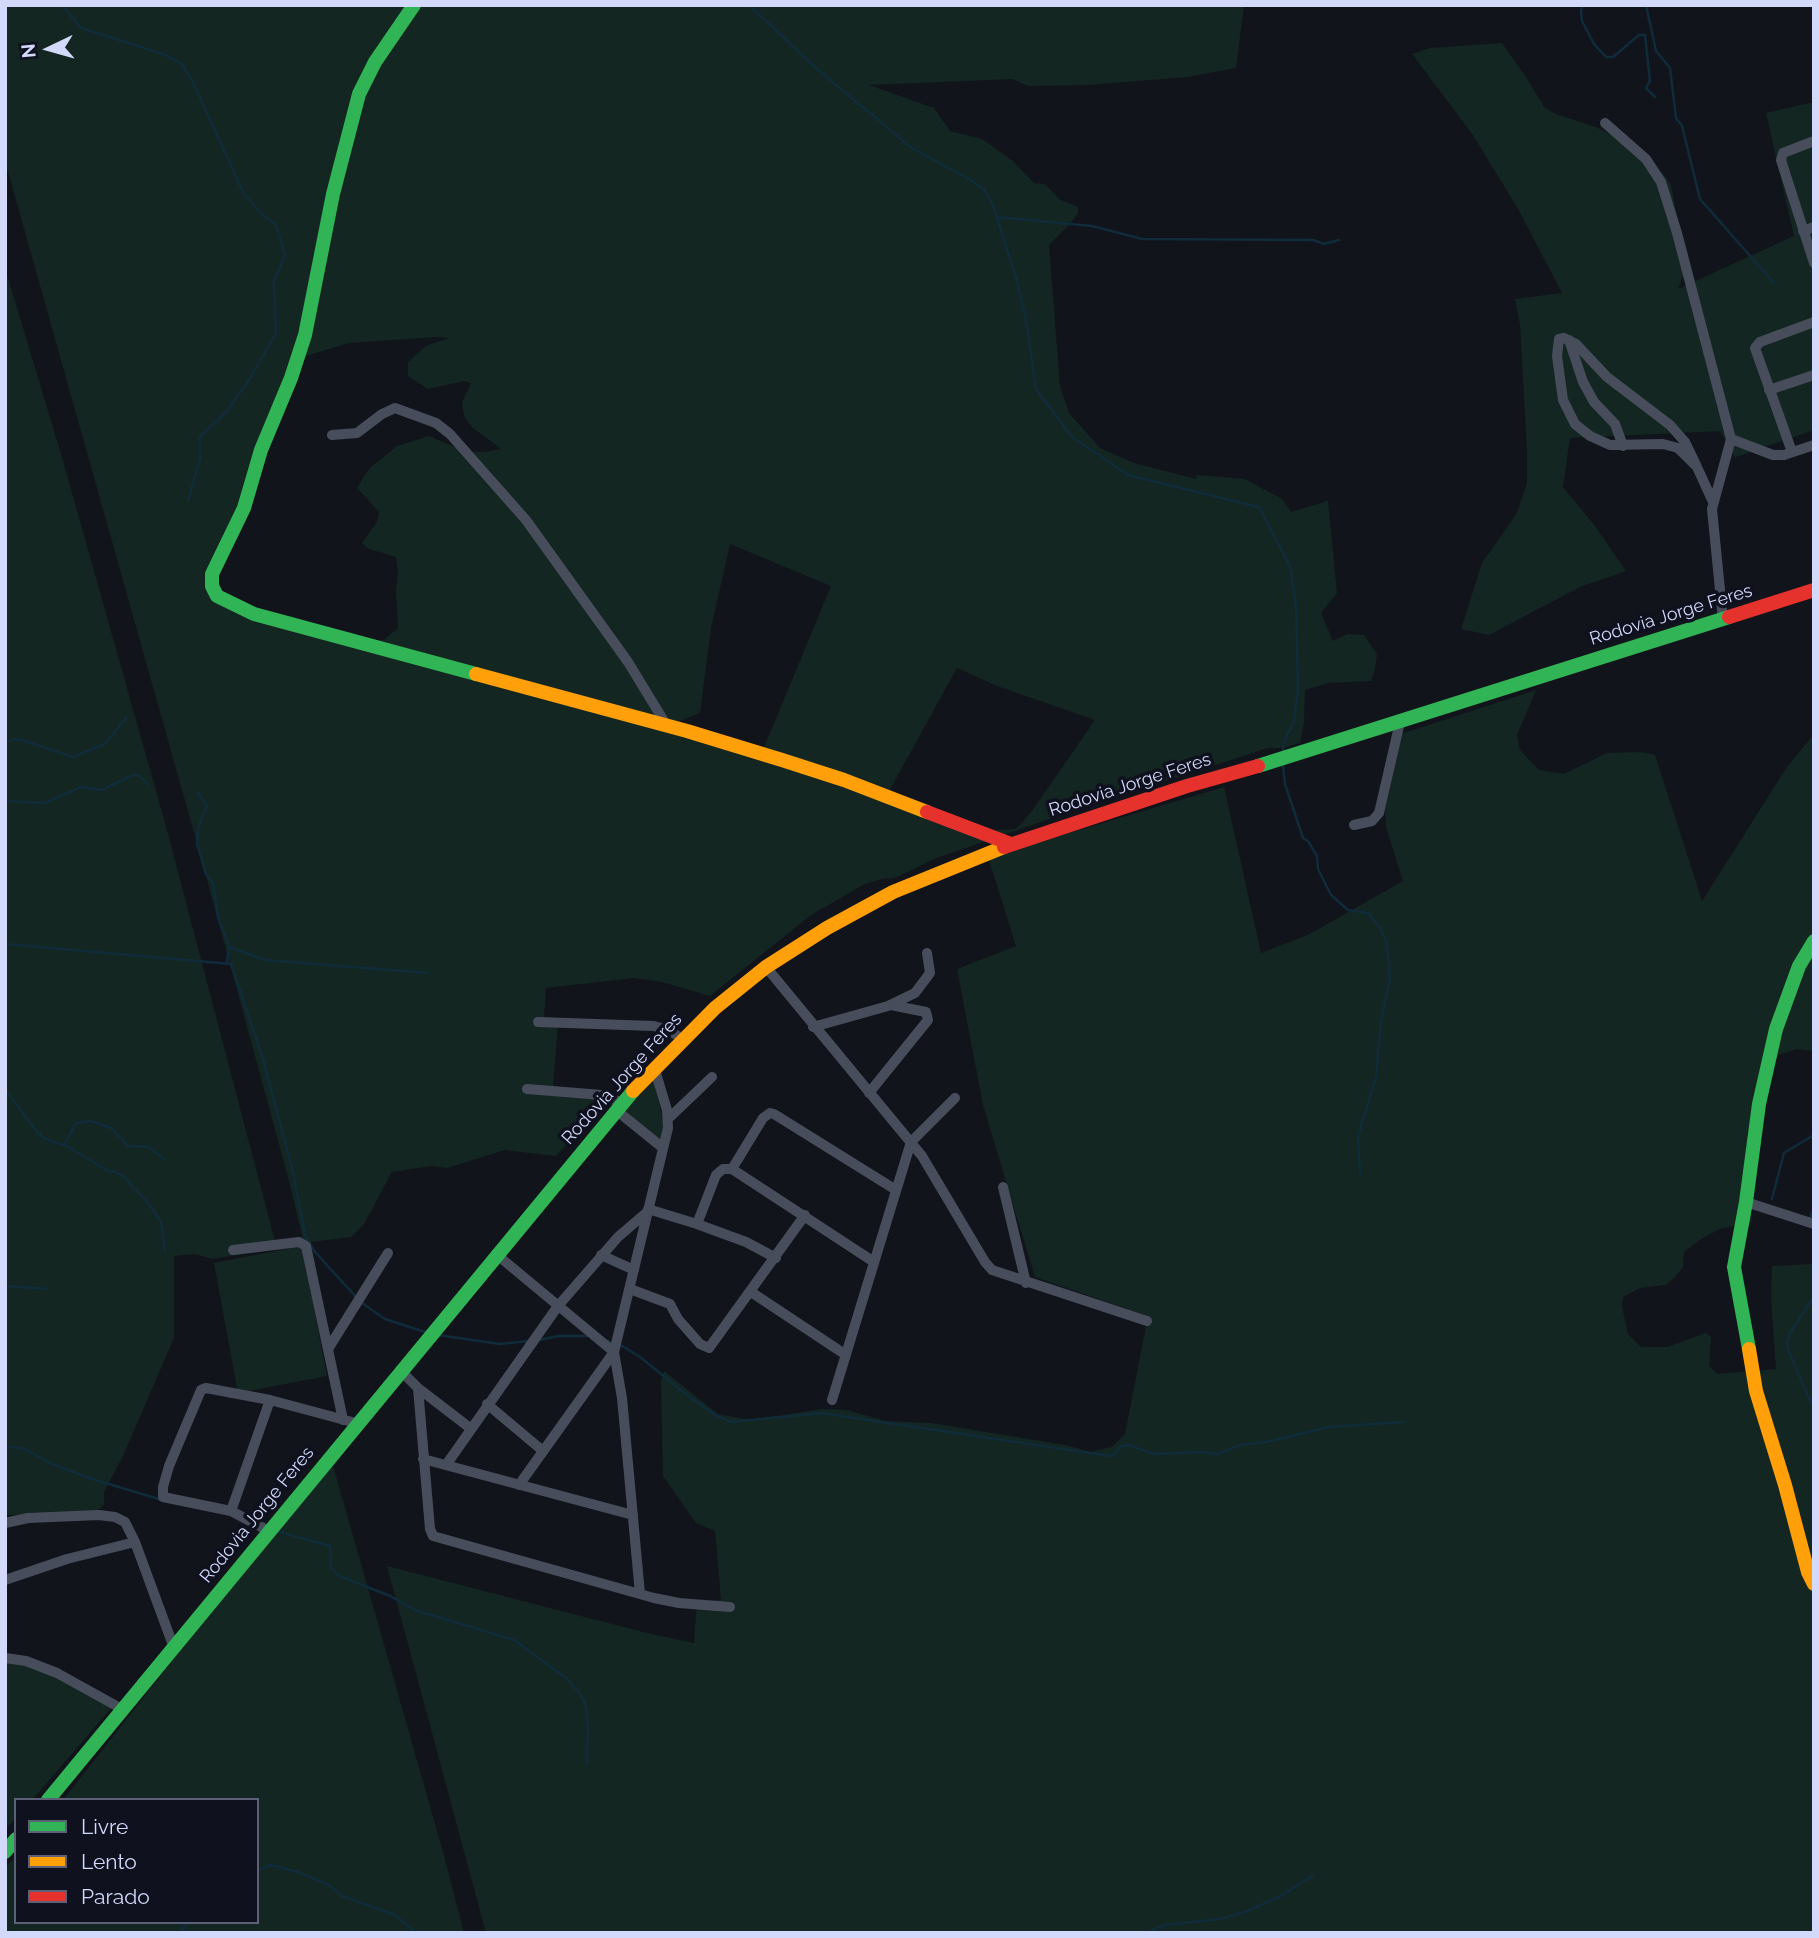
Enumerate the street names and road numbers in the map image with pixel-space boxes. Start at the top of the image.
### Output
street label: Rodovia Jorge Feres [1587,580,1755,650]
street label: Rodovia Jorge Feres [1046,749,1214,821]
street label: Rodovia Jorge Feres [557,1009,687,1149]
street label: Rodovia Jorge Feres [195,1442,319,1588]

